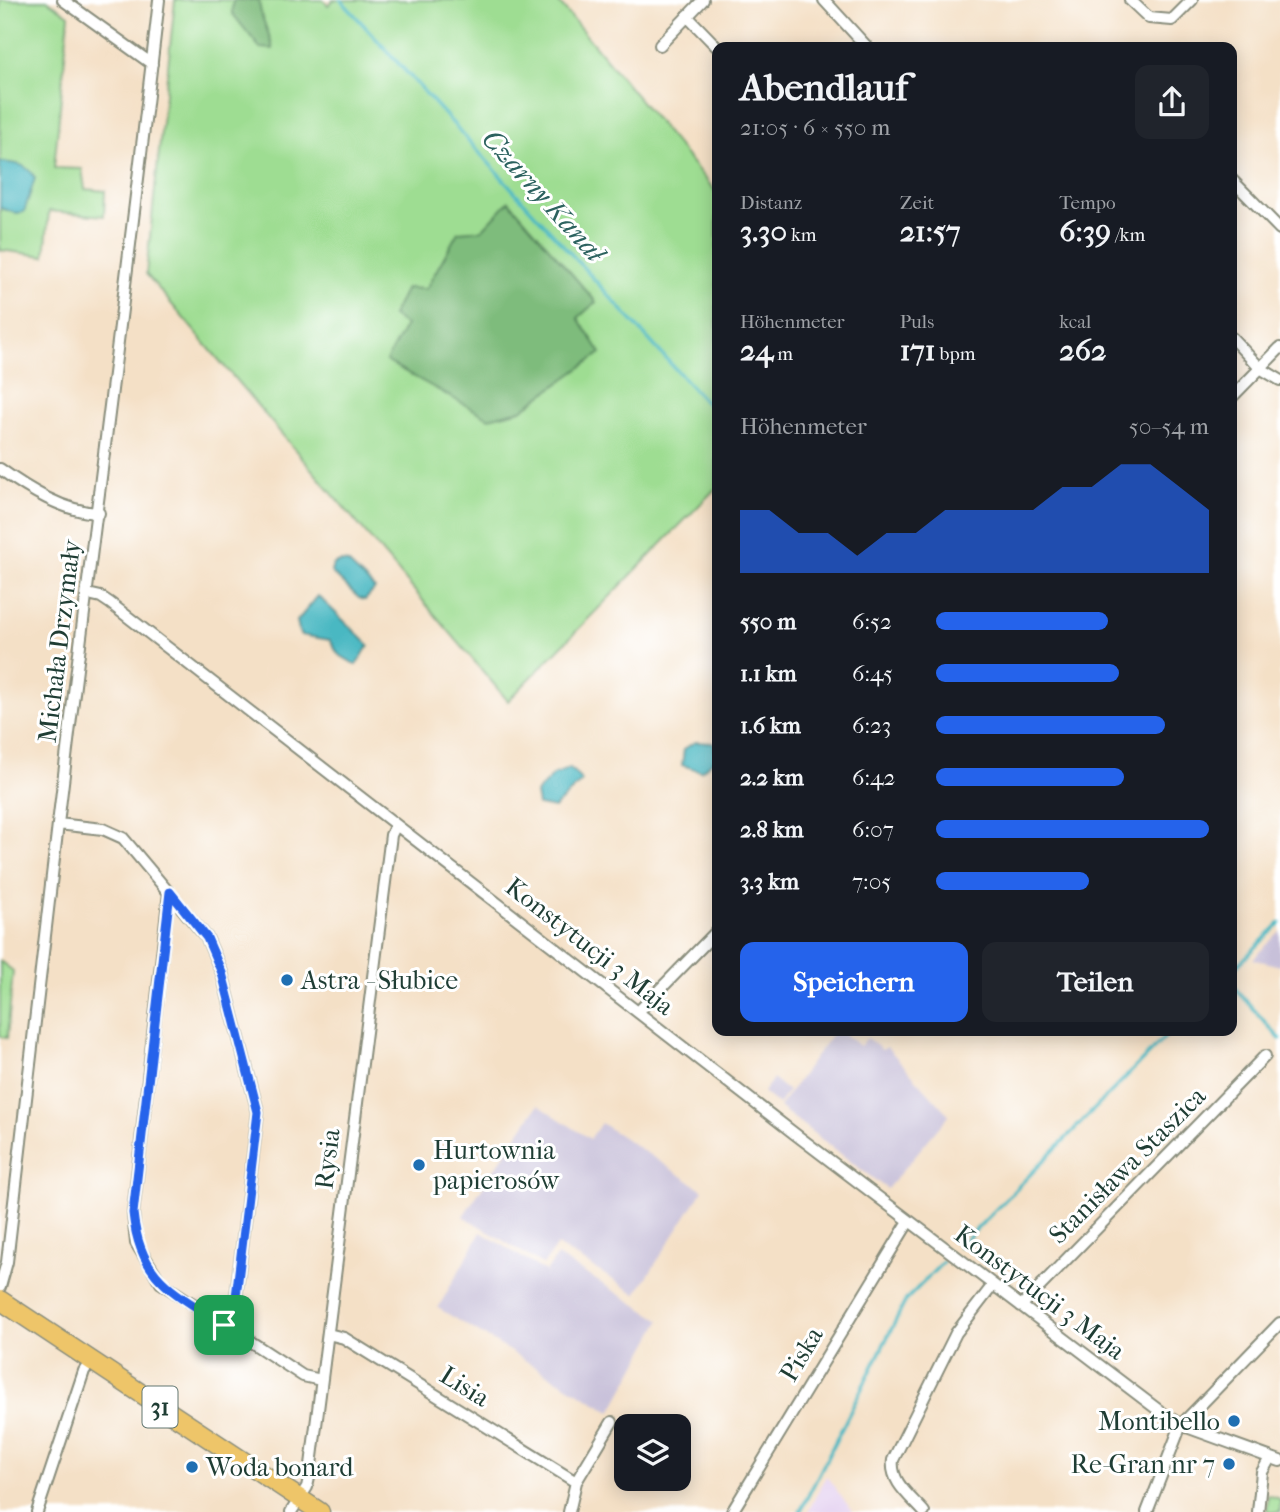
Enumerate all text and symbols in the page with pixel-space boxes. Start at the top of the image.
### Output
text: Abendlauf [740,65,908,110]
button: share [1135,65,1209,139]
text: 21:05 · 6 × 550 m [740,114,890,141]
water label: Czarny Kanał [476,122,614,271]
text: Distanz [740,192,802,214]
text: Zeit [900,192,934,214]
text: Tempo [1059,192,1116,214]
text: 3.30 [740,214,787,249]
text: 21:57 [900,214,961,249]
text: 6:39 [1059,214,1111,249]
text: km [787,224,817,246]
text: /km [1111,224,1145,246]
text: Höhenmeter [740,311,845,333]
text: Puls [900,311,934,333]
text: kcal [1059,311,1091,333]
text: 24 [740,333,773,368]
text: 171 [900,333,936,368]
text: 262 [1059,333,1106,368]
text: m [773,343,793,365]
text: bpm [936,343,976,365]
text: Höhenmeter [740,413,867,440]
text: 50–54 m [1129,413,1209,440]
street label: Michała Drzymały [32,537,87,744]
text: 550 m [740,608,796,635]
text: 6:52 [852,608,892,635]
text: 1.1 km [740,660,797,687]
text: 6:45 [852,660,893,687]
text: 1.6 km [740,712,801,739]
text: 6:23 [852,712,891,739]
text: 2.2 km [740,764,804,791]
text: 6:42 [852,764,895,791]
text: 2.8 km [740,816,804,843]
text: 6:07 [852,816,894,843]
text: 3.3 km [740,868,799,895]
text: 7:05 [852,868,891,895]
street label: Konstytucji 3 Maja [499,871,681,1022]
button: Speichern [740,942,968,1022]
button: Teilen [982,942,1209,1022]
place label: Astra - Słubice [300,965,458,996]
marker: Astra - Słubice [279,972,295,988]
street label: Stanisława Staszica [1042,1080,1213,1250]
street label: Rysia [308,1126,347,1191]
place label: Hurtownia papierosów [432,1135,560,1196]
marker: Hurtownia papierosów [411,1157,427,1173]
street label: Konstytucji 3 Maja [948,1218,1132,1367]
pin [194,1295,254,1355]
icon: arrive [205,1306,243,1344]
street label: Piska [773,1320,830,1387]
street label: Lisia [434,1359,496,1414]
road number: 31 [142,1386,178,1428]
place label: Montibello [1098,1406,1220,1437]
marker: Montibello [1226,1413,1242,1429]
map controls [614,1414,691,1491]
button: layers [614,1414,691,1491]
place label: Re-Gran nr 7 [1070,1449,1215,1480]
place label: Woda bonard [205,1452,354,1483]
marker: Re-Gran nr 7 [1221,1456,1237,1472]
marker: Woda bonard [184,1459,200,1475]

